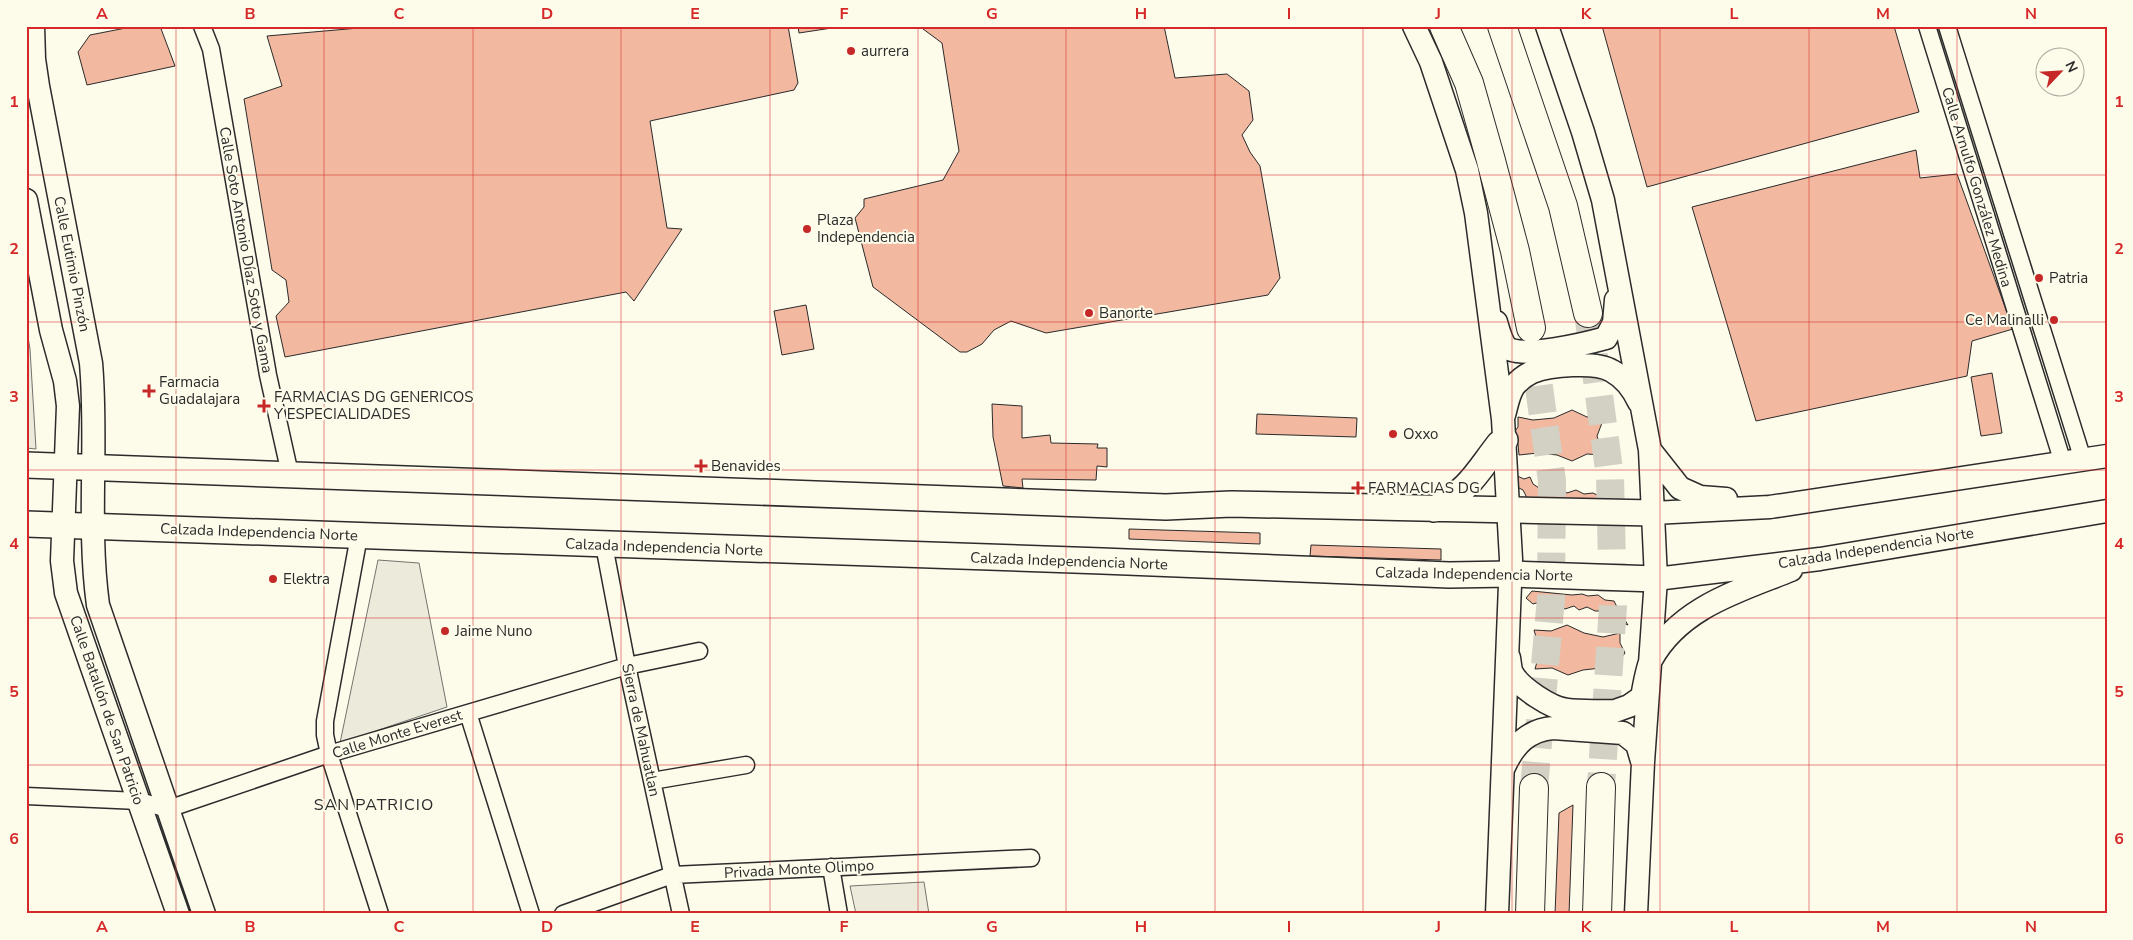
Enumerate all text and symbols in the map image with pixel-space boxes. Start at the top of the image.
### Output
text: A [96,3,108,25]
text: B [244,3,256,25]
text: C [394,3,405,25]
text: D [541,3,553,25]
text: E [690,3,700,25]
text: F [840,3,849,25]
text: G [986,3,998,25]
text: H [1135,3,1147,25]
text: I [1287,3,1291,25]
text: J [1434,3,1441,25]
text: K [1581,3,1593,25]
text: L [1730,3,1739,25]
text: M [1876,3,1890,25]
text: N [2025,3,2037,25]
place label: aurrera [861,41,909,61]
marker: aurrera [845,45,857,57]
north arrow [2036,48,2086,98]
text: N [2061,58,2082,75]
street label: Calle Arnulfo González Medina [1937,85,2017,289]
text: 1 [9,91,19,113]
text: 1 [2114,91,2124,113]
street label: Calle Soto Antonio Díaz Soto y Gama [214,125,278,375]
street label: Calle Eutimio Pinzón [49,194,95,334]
place label: Plaza Independencia [817,210,915,247]
marker: Plaza Independencia [801,223,813,235]
text: 2 [9,238,19,260]
text: 2 [2114,238,2124,260]
place label: Patria [2049,268,2088,288]
marker: Patria [2033,272,2045,284]
place label: Banorte [1099,303,1153,323]
marker: Banorte [1083,307,1095,319]
place label: Ce Malinalli [1965,310,2044,330]
marker: Ce Malinalli [2048,314,2060,326]
place label: Farmacia Guadalajara [159,372,240,409]
marker: Farmacia Guadalajara [143,385,155,397]
text: 3 [9,386,19,408]
text: 3 [2114,386,2124,408]
place label: FARMACIAS DG GENERICOS Y ESPECIALIDADES [273,387,474,424]
marker: FARMACIAS DG GENERICOS Y ESPECIALIDADES [258,400,270,412]
place label: Oxxo [1403,424,1438,444]
marker: Oxxo [1387,428,1399,440]
place label: Benavides [711,456,781,476]
marker: Benavides [695,460,707,472]
place label: FARMACIAS DG [1368,478,1480,498]
marker: FARMACIAS DG [1352,482,1364,494]
street label: Calzada Independencia Norte [160,519,358,545]
street label: Calzada Independencia Norte [1777,523,1975,573]
text: 4 [9,533,19,555]
text: 4 [2114,533,2124,555]
street label: Calzada Independencia Norte [565,534,763,560]
street label: Calzada Independencia Norte [970,548,1168,574]
street label: Calzada Independencia Norte [1375,562,1573,586]
place label: Elektra [283,569,330,589]
marker: Elektra [267,573,279,585]
street label: Calle Batallón de San Patricio [65,613,149,807]
place label: Jaime Nuno [454,621,532,641]
marker: Jaime Nuno [439,625,451,637]
street label: Sierra de Mahuatlan [617,662,665,798]
text: 5 [9,681,19,703]
text: 5 [2114,681,2124,703]
street label: Calle Monte Everest [330,704,465,763]
district label: SAN PATRICIO [314,794,434,816]
text: 6 [9,828,19,850]
text: 6 [2114,828,2124,850]
street label: Privada Monte Olimpo [723,855,875,883]
text: A [96,916,108,938]
text: B [244,916,256,938]
text: C [394,916,405,938]
text: D [541,916,553,938]
text: E [690,916,700,938]
text: F [840,916,849,938]
text: G [986,916,998,938]
text: H [1135,916,1147,938]
text: I [1287,916,1291,938]
text: J [1434,916,1441,938]
text: K [1581,916,1593,938]
text: L [1730,916,1739,938]
text: M [1876,916,1890,938]
text: N [2025,916,2037,938]

